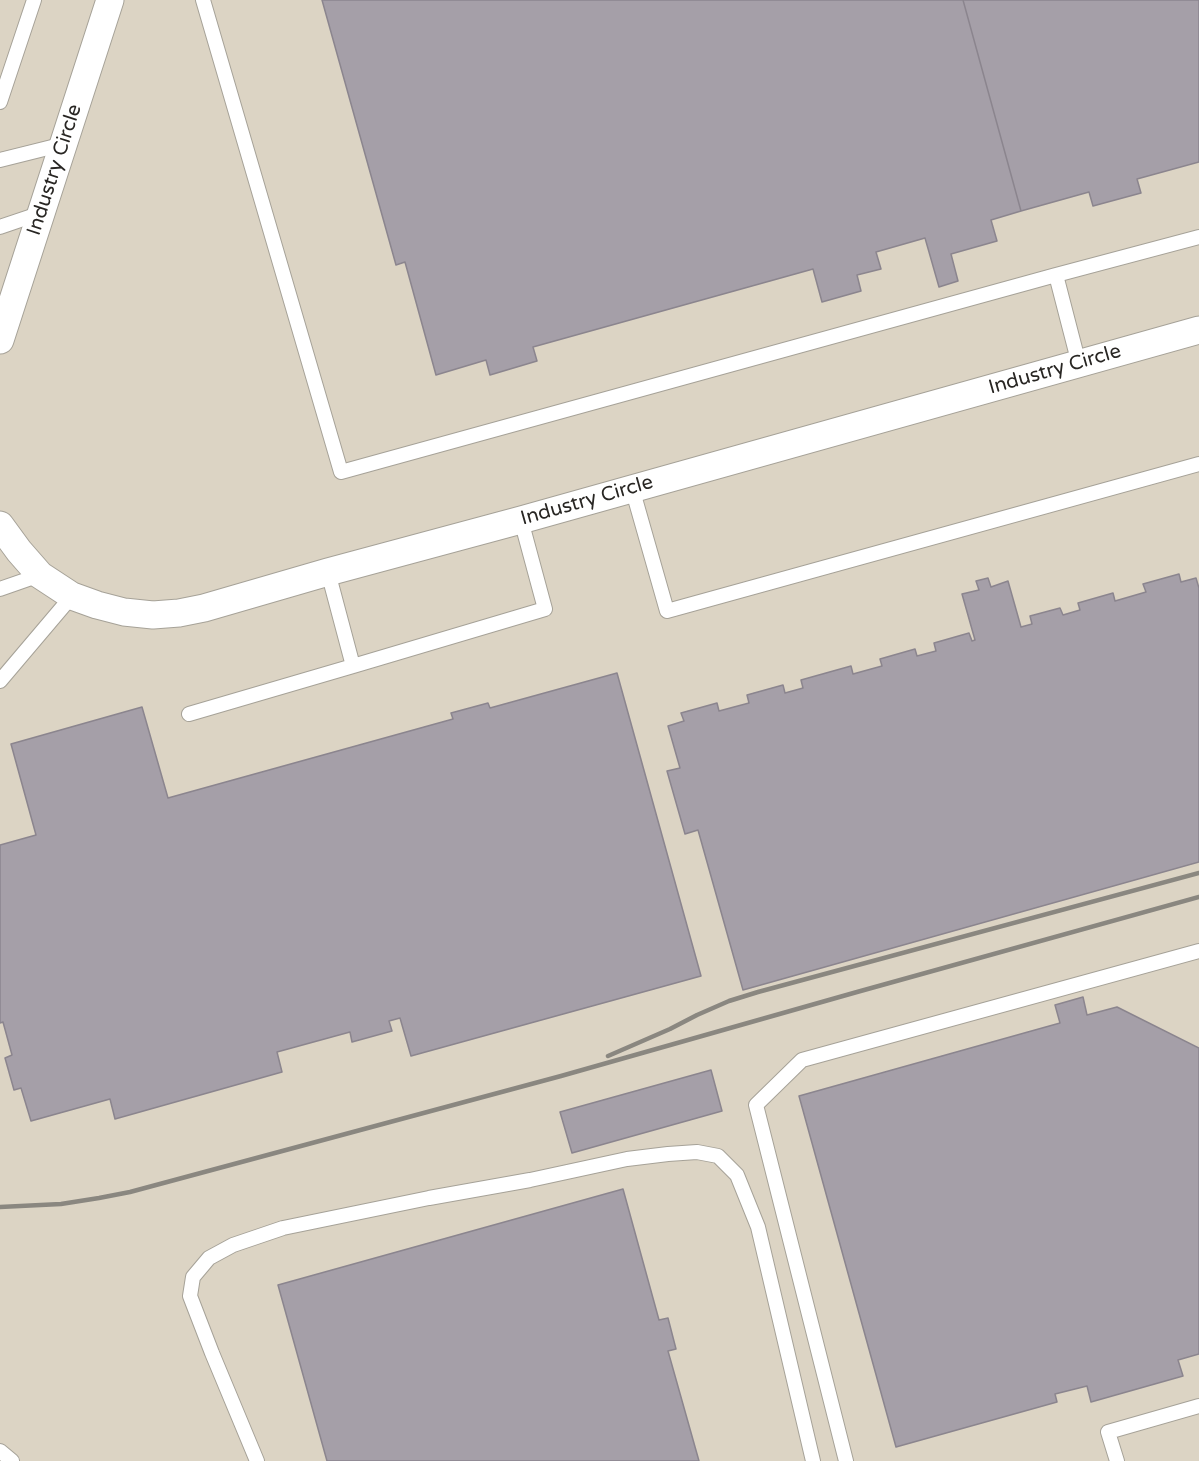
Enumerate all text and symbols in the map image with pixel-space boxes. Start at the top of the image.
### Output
street label: Industry Circle [23,101,87,239]
street label: Industry Circle [986,340,1124,400]
street label: Industry Circle [518,471,656,531]

